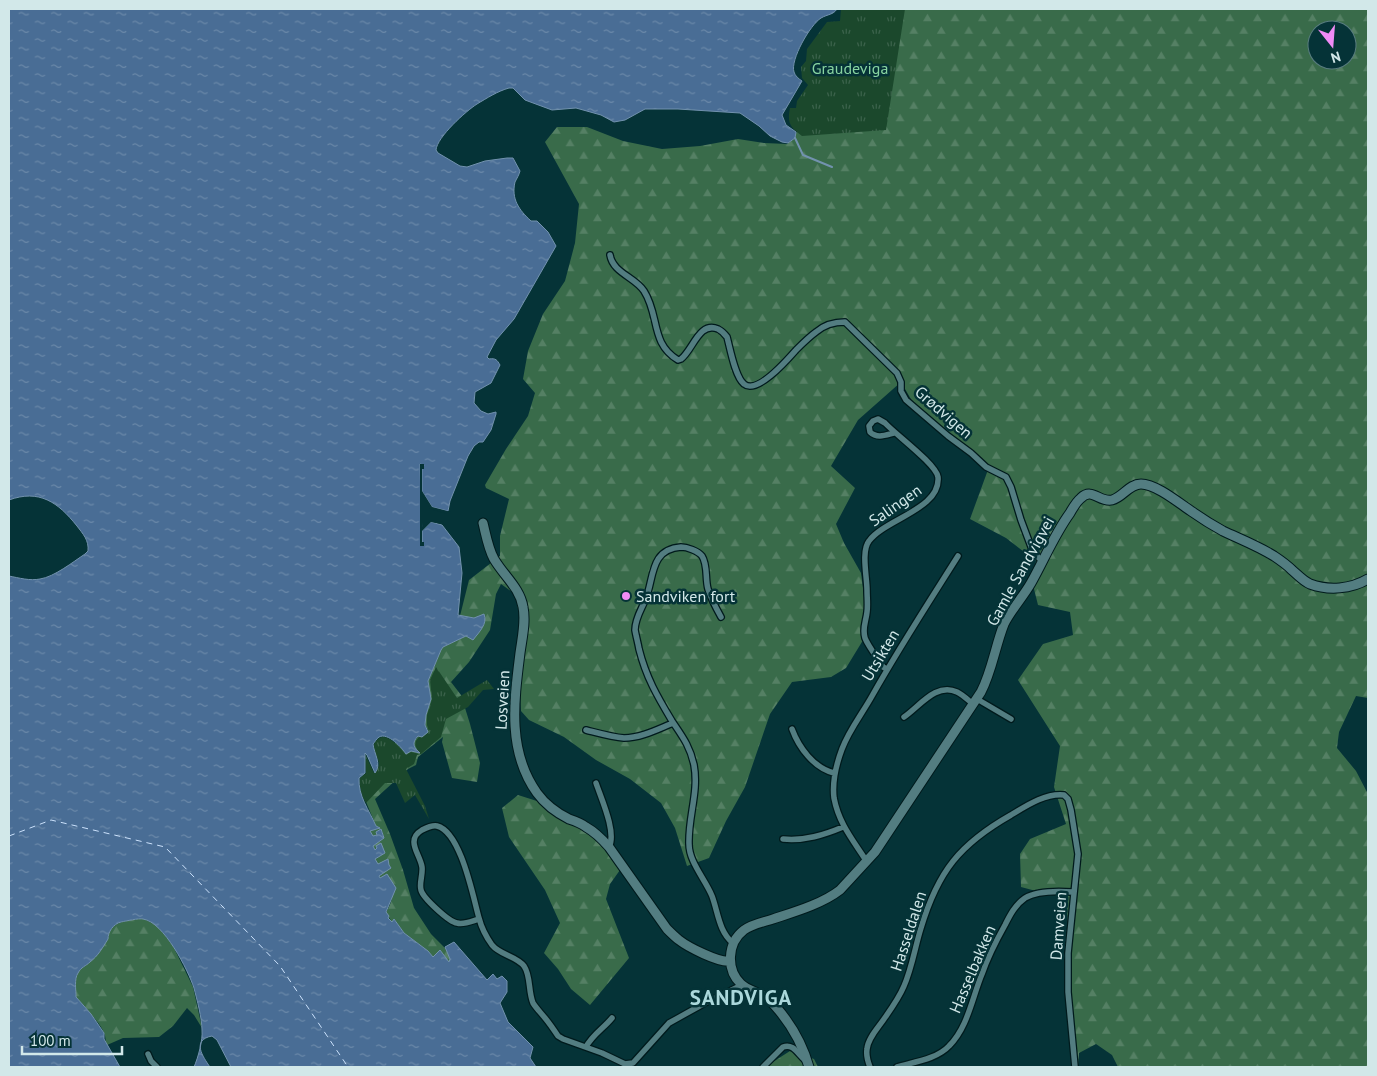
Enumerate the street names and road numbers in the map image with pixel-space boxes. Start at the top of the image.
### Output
street label: Grødvigen [911,382,977,442]
street label: Salingen [865,480,925,530]
street label: Gamle Sandvigvei [982,513,1058,629]
street label: Utsikten [857,626,903,684]
street label: Losveien [490,670,514,730]
street label: Hasseldalen [886,888,930,974]
street label: Damveien [1046,891,1070,961]
street label: Hasselbakken [945,922,999,1016]

